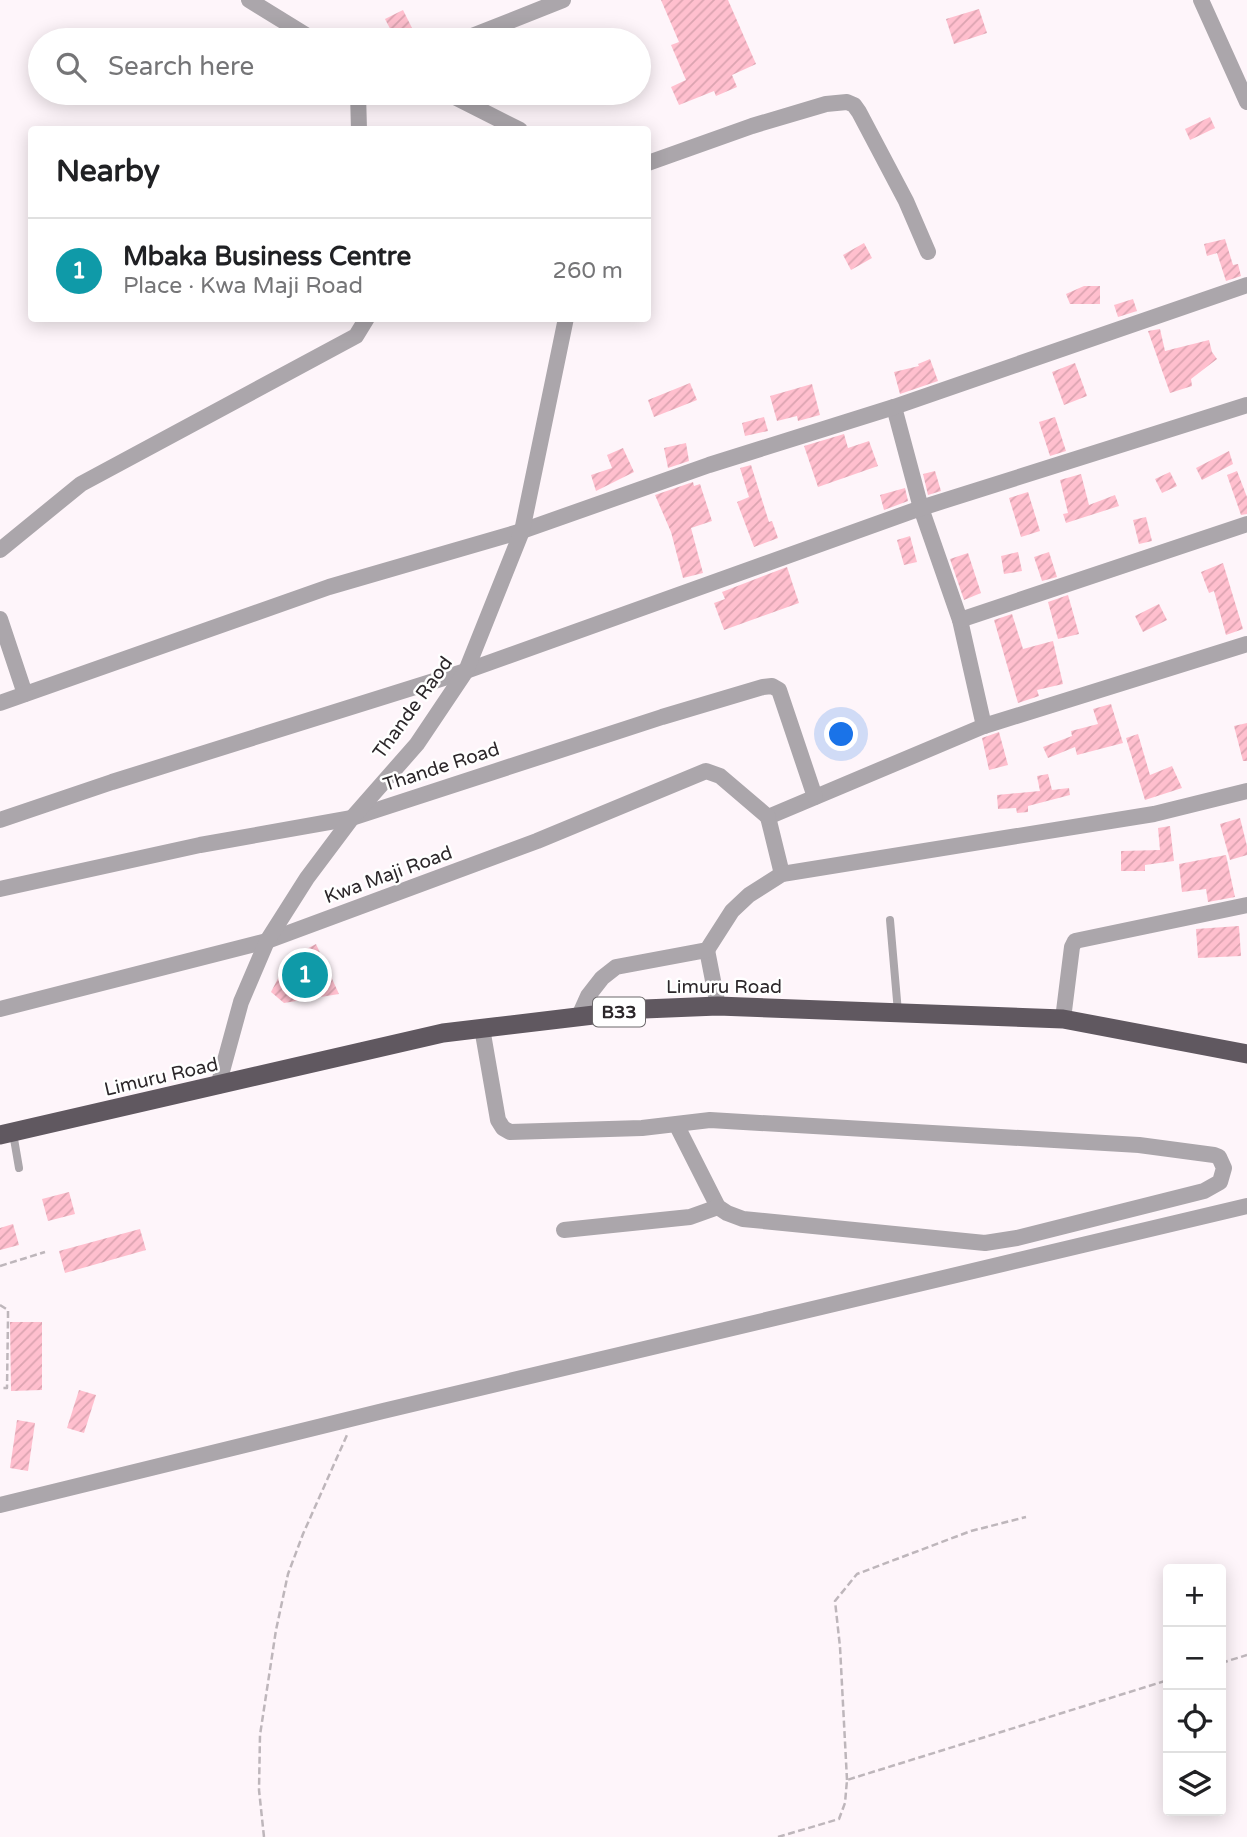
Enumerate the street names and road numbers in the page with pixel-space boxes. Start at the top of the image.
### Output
street label: Thande Raod [368,652,457,763]
street label: Thande Road [381,738,502,796]
street label: Kwa Maji Road [321,842,455,908]
street label: Limuru Road [666,976,782,998]
road number: B33 [593,998,645,1027]
street label: Limuru Road [102,1053,220,1101]

